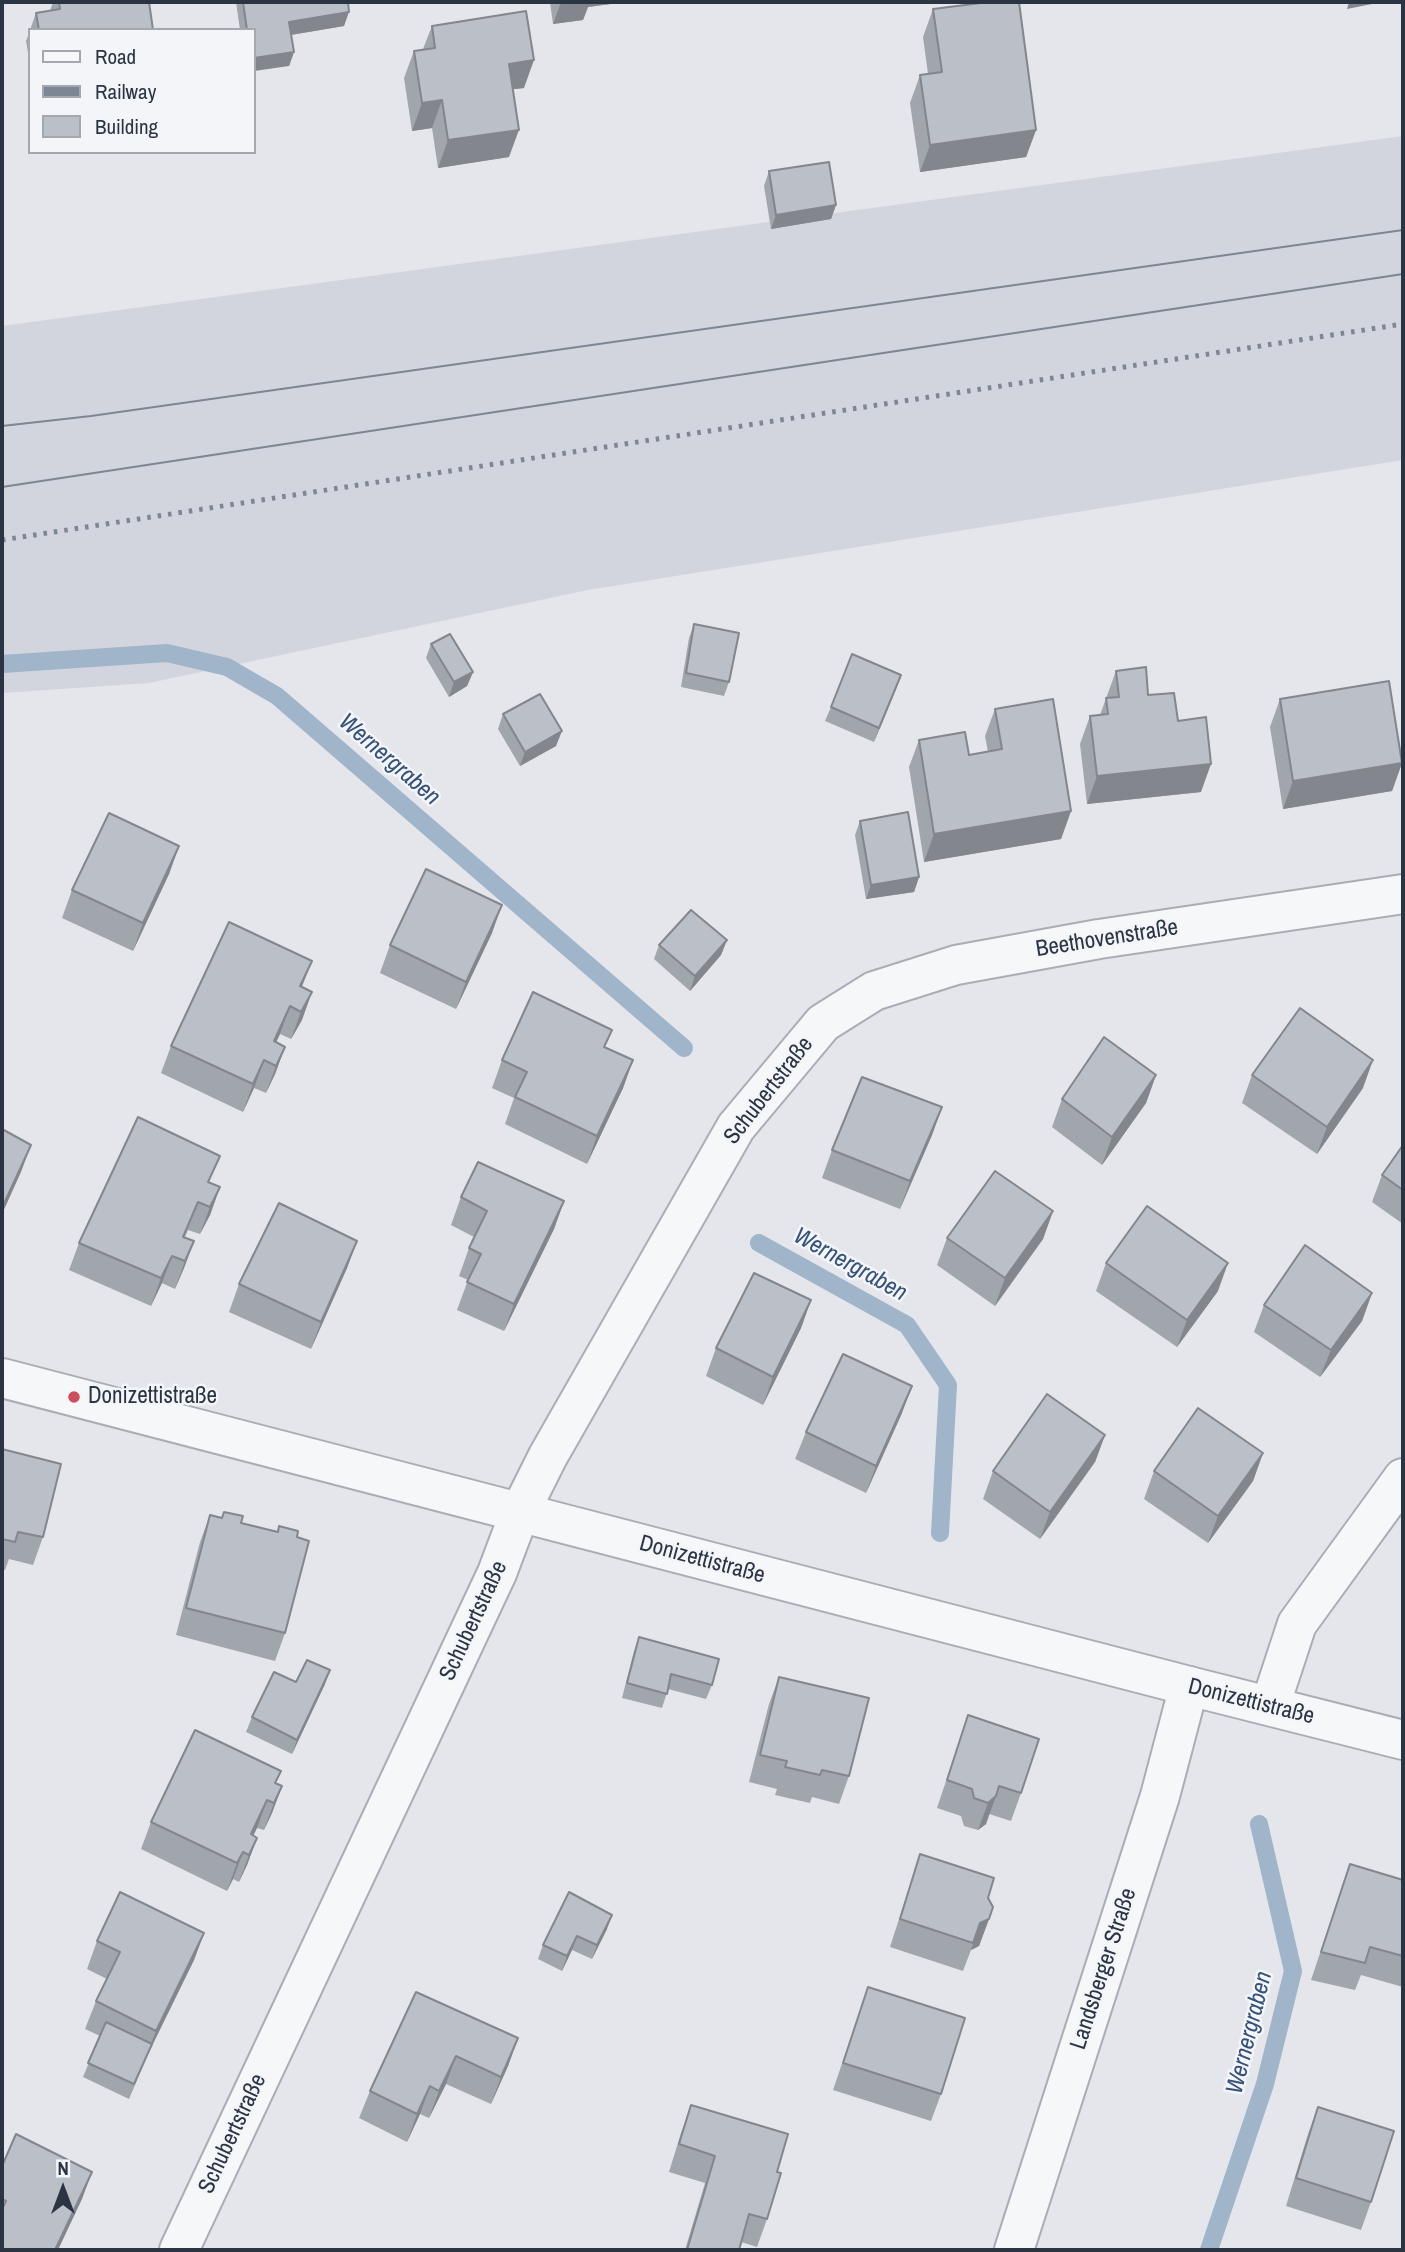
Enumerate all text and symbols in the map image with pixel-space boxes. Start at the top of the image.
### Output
legend [28,28,256,154]
text: Road [95,42,136,71]
text: Railway [95,77,156,106]
text: Building [95,112,158,141]
water label: Wernergraben [332,708,446,812]
street label: Beethovenstraße [1034,914,1180,964]
street label: Schubertstraße [718,1032,820,1150]
water label: Wernergraben [788,1222,912,1308]
place label: Donizettistraße [88,1383,217,1411]
marker: Donizettistraße [66,1389,82,1405]
street label: Donizettistraße [636,1530,768,1590]
street label: Schubertstraße [434,1557,514,1685]
street label: Donizettistraße [1185,1673,1317,1731]
street label: Landsberger Straße [1065,1885,1143,2053]
water label: Wernergraben [1221,1969,1279,2097]
street label: Schubertstraße [193,2070,273,2198]
north arrow [28,2154,98,2224]
text: N [57,2155,69,2181]

